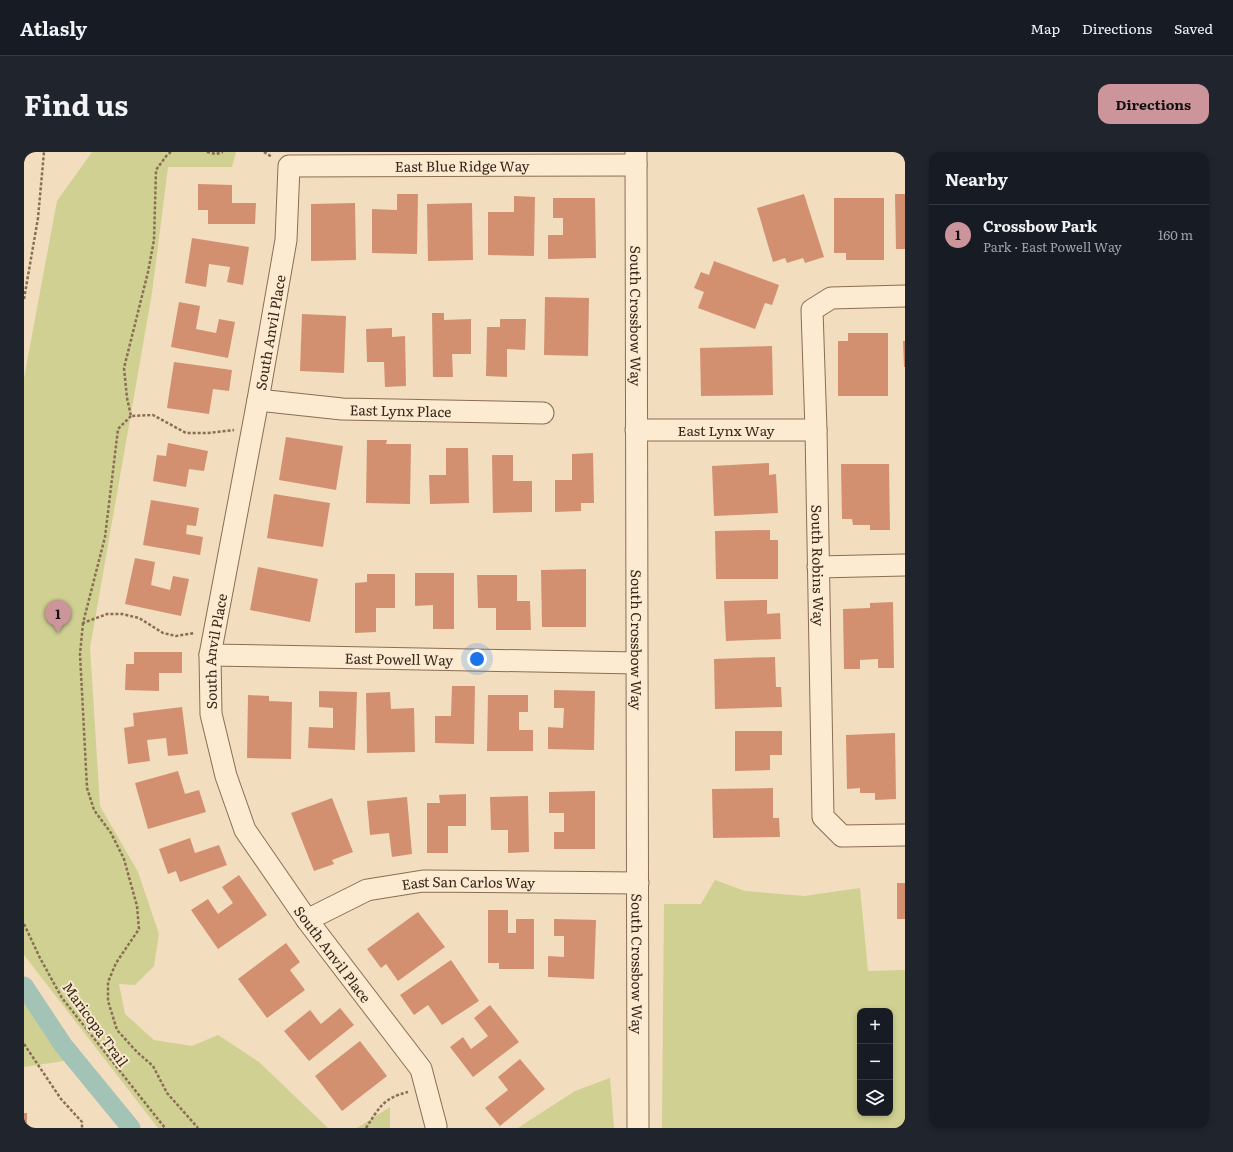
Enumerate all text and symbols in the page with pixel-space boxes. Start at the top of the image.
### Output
text: Atlasly [20,14,87,42]
text: Map [1030,18,1060,38]
text: Directions [1082,18,1152,38]
text: Saved [1174,18,1213,38]
text: Find us [24,83,128,125]
button: Directions [1098,84,1209,124]
street label: East Blue Ridge Way [395,155,530,176]
text: Nearby [945,166,1008,191]
text: Crossbow Park [983,214,1097,237]
text: 1 [955,225,961,244]
text: 160 m [1158,225,1193,244]
text: Park · East Powell Way [983,237,1122,256]
street label: South Crossbow Way [626,246,646,387]
street label: South Anvil Place [250,273,290,392]
street label: East Lynx Place [349,399,452,421]
street label: East Lynx Way [677,420,775,440]
street label: South Robins Way [807,504,830,627]
street label: South Crossbow Way [627,570,647,711]
street label: South Anvil Place [200,592,231,709]
pin: 1 [45,600,71,633]
street label: East Powell Way [344,648,454,670]
your location [467,649,487,669]
street label: East San Carlos Way [400,871,536,894]
street label: South Crossbow Way [628,894,648,1035]
street label: South Anvil Place [290,901,376,1007]
street label: Maricopa Trail [59,978,134,1071]
map controls [857,1008,893,1116]
button: + [857,1008,893,1044]
button: − [857,1044,893,1080]
button: layers [857,1080,893,1116]

